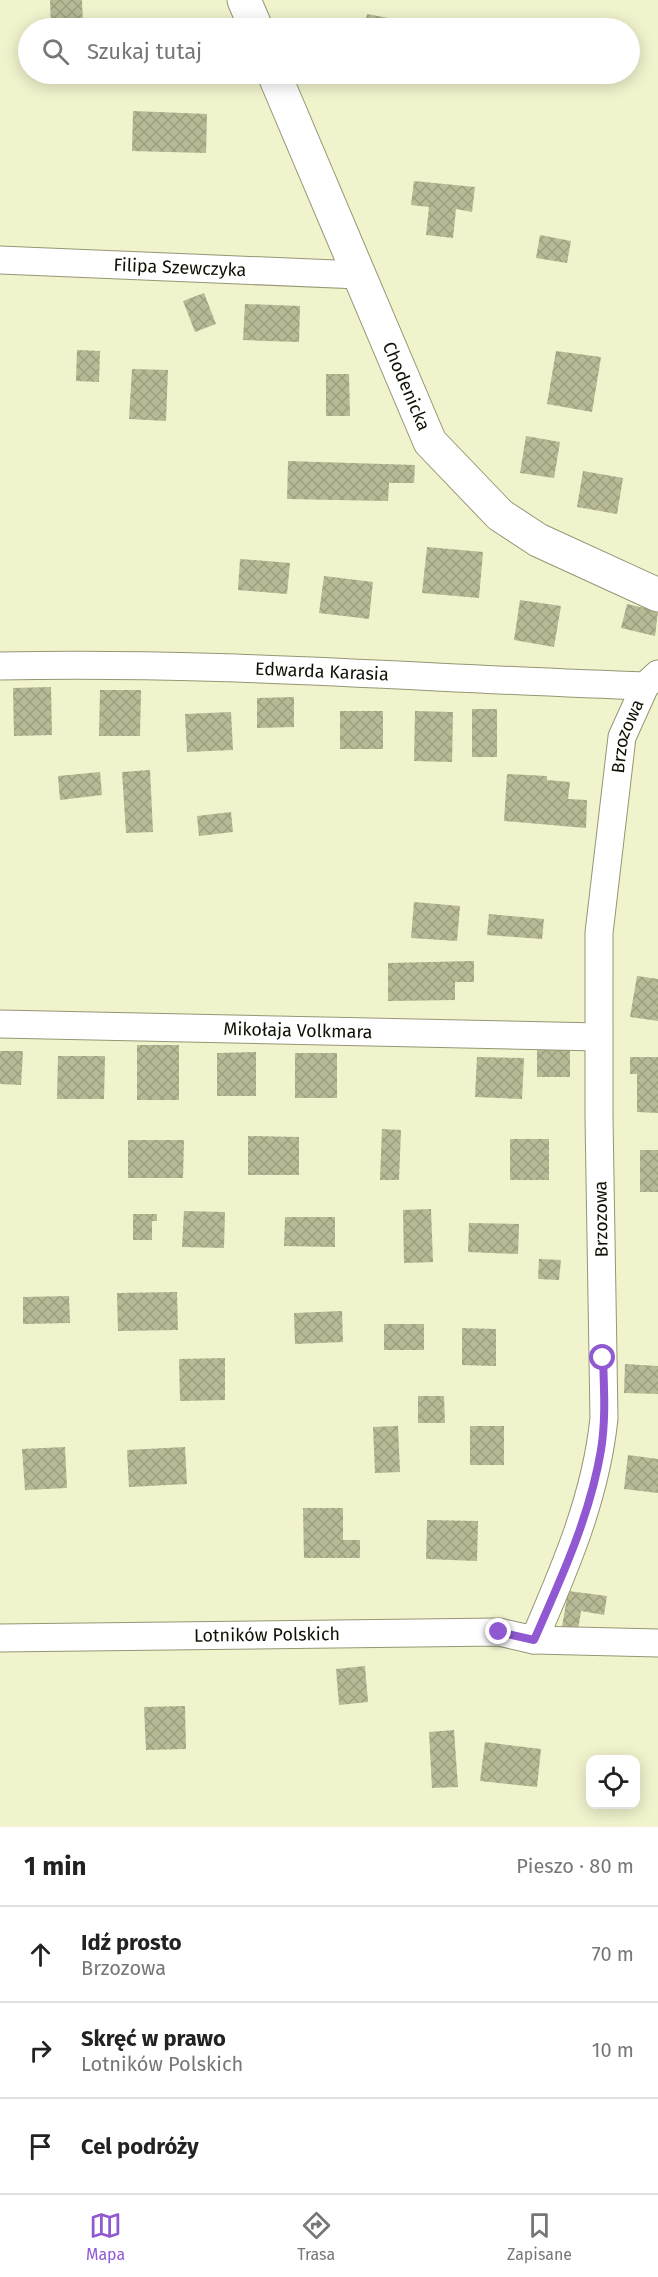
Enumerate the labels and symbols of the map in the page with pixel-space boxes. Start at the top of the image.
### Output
street label: Filipa Szewczyka [113,254,247,281]
street label: Chodenicka [378,338,435,434]
street label: Edwarda Karasia [255,658,389,686]
street label: Brzozowa [607,696,649,774]
street label: Mikołaja Volkmara [223,1018,373,1043]
street label: Brzozowa [589,1181,613,1257]
route start [589,1344,615,1370]
route end [485,1618,511,1644]
street label: Lotników Polskich [194,1623,340,1647]

